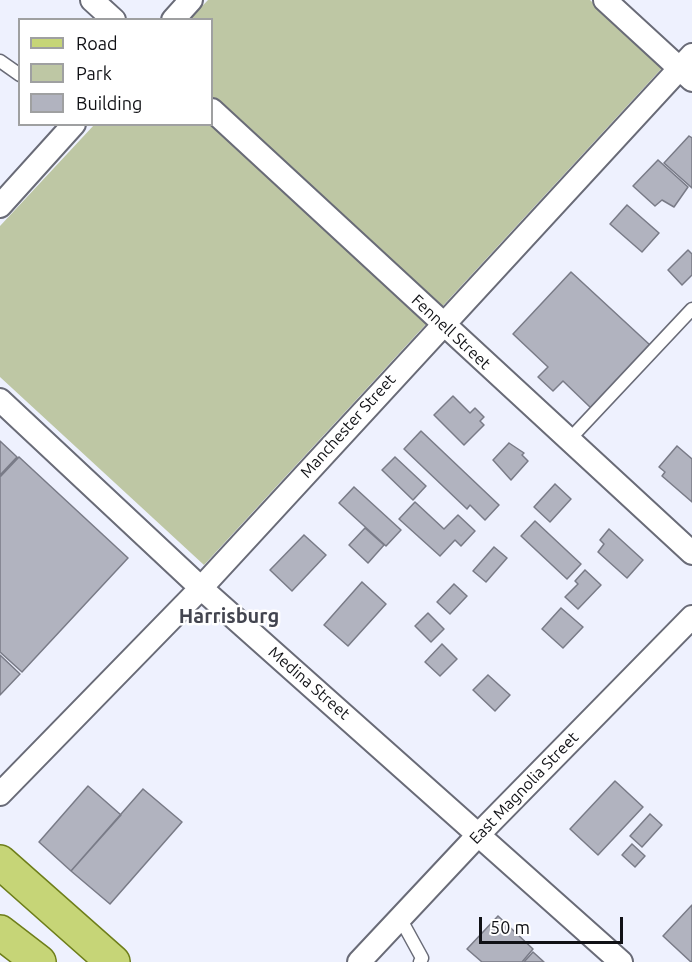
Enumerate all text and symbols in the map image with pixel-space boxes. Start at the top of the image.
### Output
legend [18,18,213,126]
text: Road [76,33,118,53]
text: Park [76,63,112,83]
text: Building [76,93,142,113]
street label: Fennell Street [407,291,495,373]
street label: Manchester Street [296,370,400,482]
district label: Harrisburg [179,604,279,628]
street label: Medina Street [264,642,354,724]
street label: East Magnolia Street [466,728,582,848]
scale bar [482,905,626,943]
text: 50 m [490,917,530,937]

